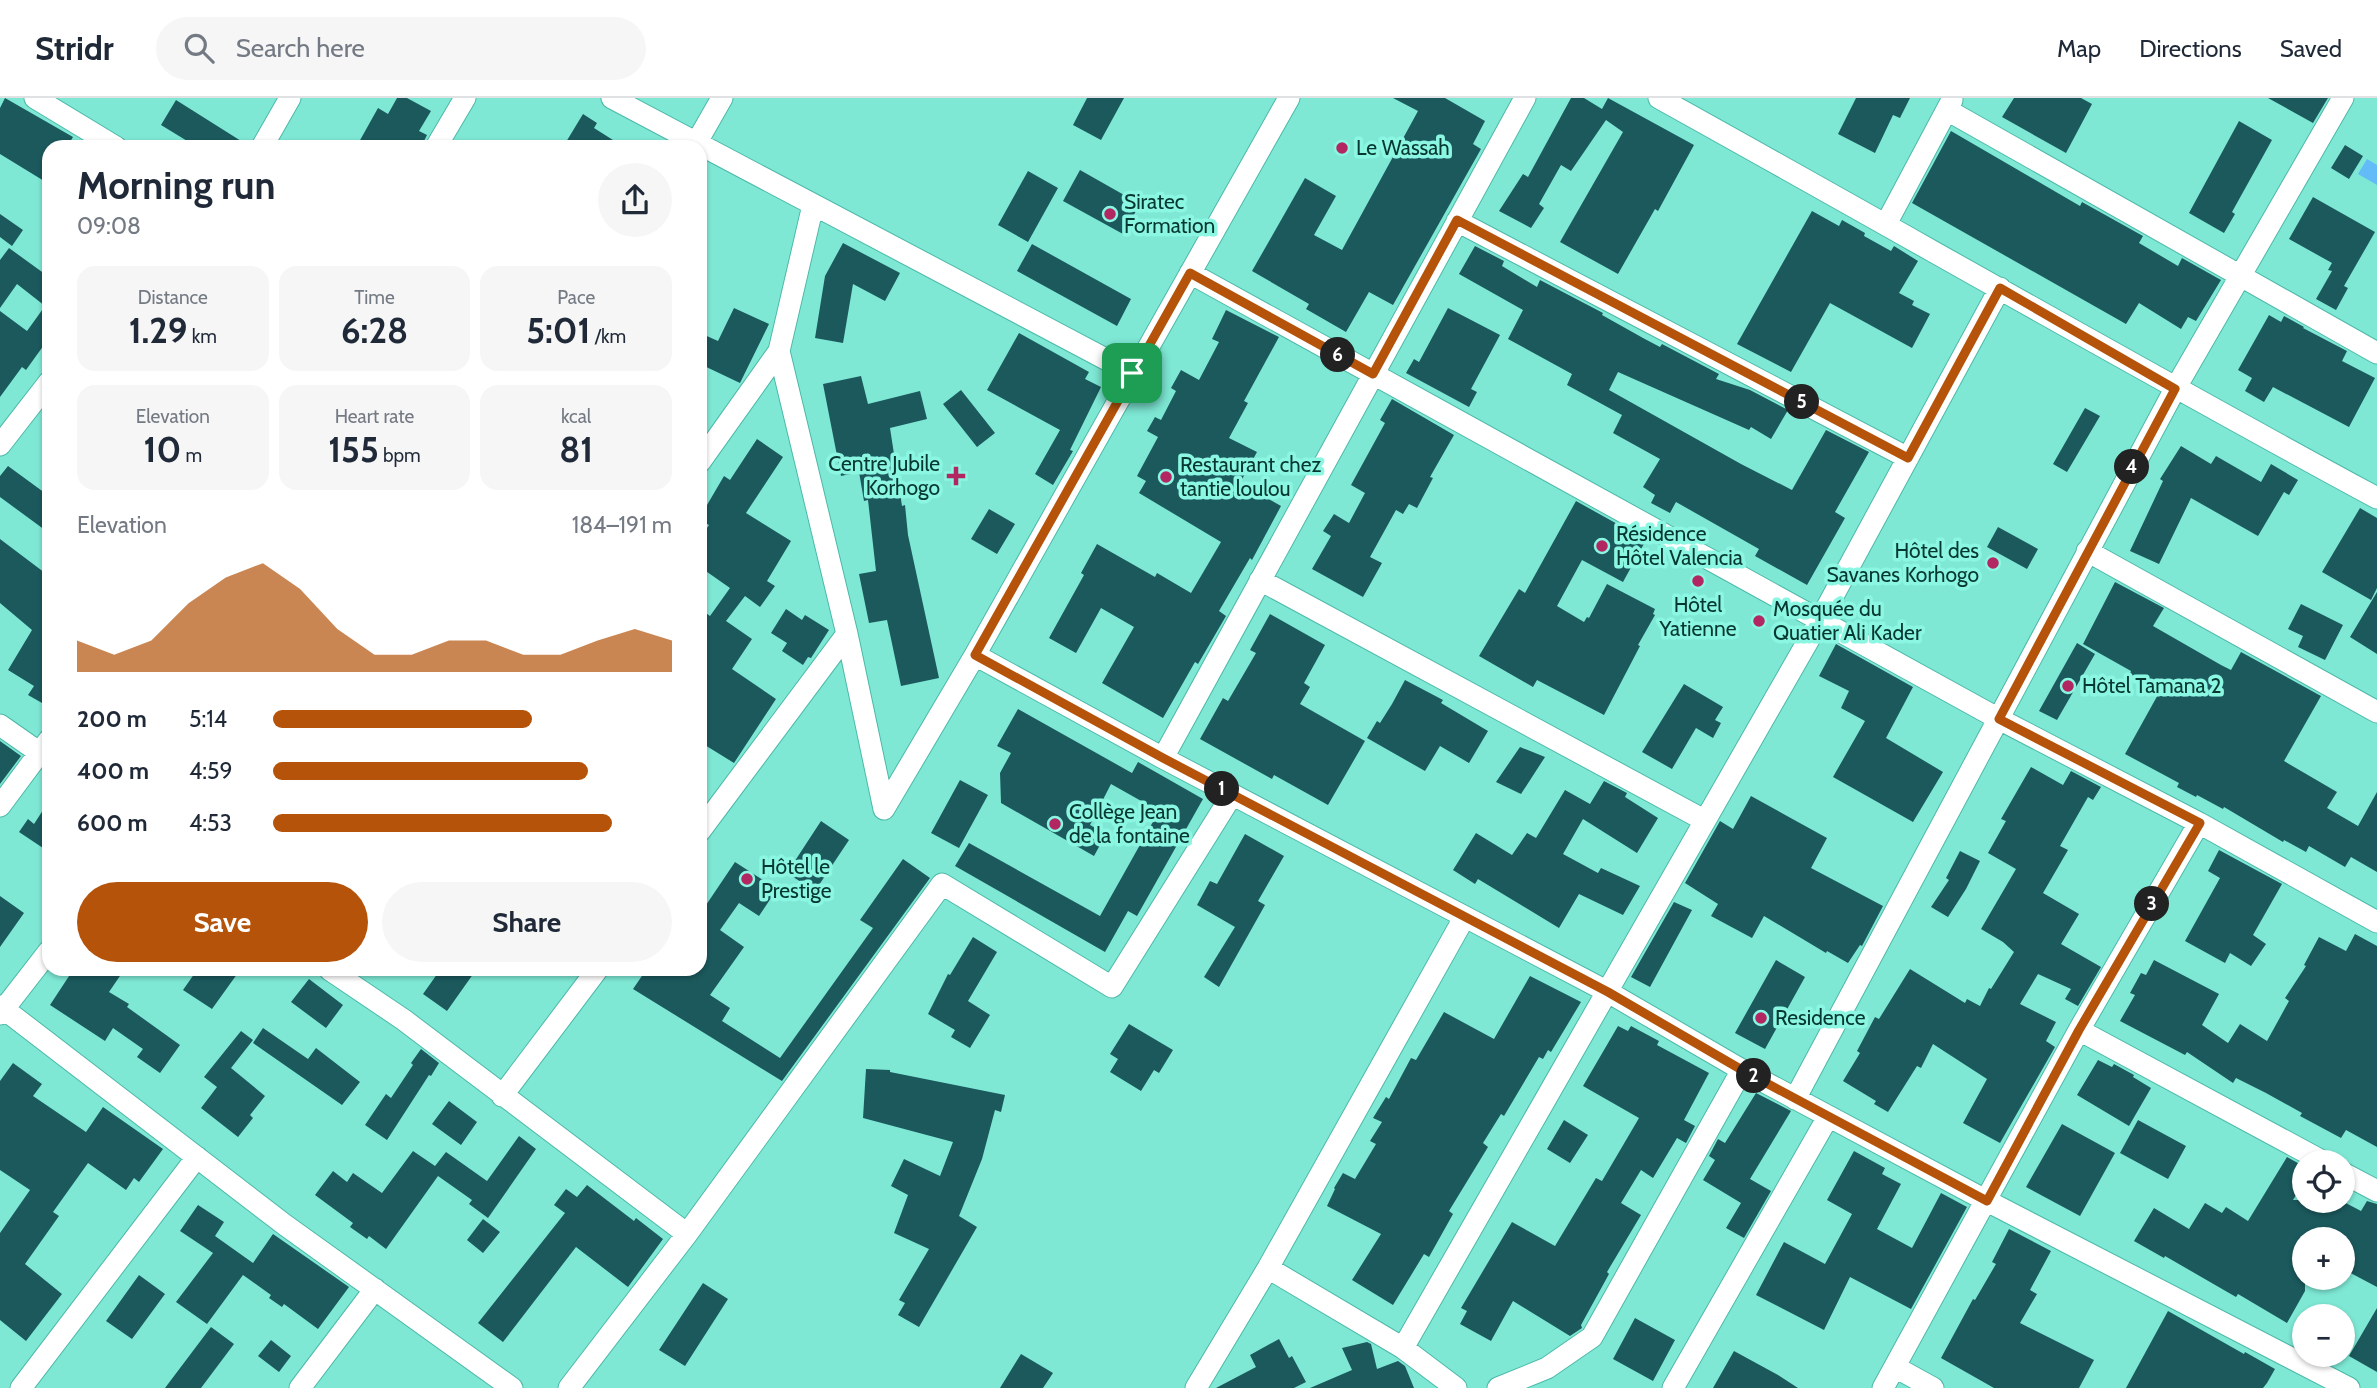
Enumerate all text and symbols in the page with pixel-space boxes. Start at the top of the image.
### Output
search box [156,17,646,80]
text: Stridr [35,28,114,68]
icon: search [180,29,218,67]
text: Search here [236,32,365,64]
text: Map [2057,34,2101,63]
text: Directions [2139,34,2242,63]
text: Saved [2280,34,2342,63]
place label: Le Wassah [1356,135,1450,160]
marker: Le Wassah [1334,140,1350,156]
text: Morning run [77,162,276,209]
button: share [598,163,672,237]
place label: Siratec Formation [1124,189,1215,238]
marker: Siratec Formation [1102,206,1118,222]
text: 09:08 [77,212,141,240]
text: Distance [138,286,208,309]
text: Time [354,286,395,309]
text: Pace [557,286,595,309]
text: 1.29 [129,309,188,352]
text: 6:28 [341,309,408,352]
text: 5:01 [526,309,590,352]
text: km [188,325,217,348]
text: /km [590,325,626,348]
pin: 6 [1320,338,1356,372]
pin [1102,343,1162,403]
text: 6 [1332,343,1343,366]
icon: arrive [1113,354,1151,392]
pin: 5 [1784,384,1820,420]
text: 5 [1796,390,1807,413]
text: Elevation [136,405,210,428]
text: Heart rate [335,405,414,428]
text: kcal [561,405,591,428]
text: 10 [144,428,181,471]
text: 155 [328,428,379,471]
text: 81 [559,428,593,471]
text: m [181,444,202,467]
text: bpm [379,444,421,467]
pin: 4 [2114,450,2150,484]
place label: Centre Jubile Korhogo [828,451,940,500]
place label: Restaurant chez tantie loulou [1180,452,1321,501]
text: 4 [2126,455,2137,478]
marker: Centre Jubile Korhogo [946,466,966,486]
marker: Restaurant chez tantie loulou [1158,469,1174,485]
text: Elevation [77,511,167,539]
text: 184–191 m [572,511,672,539]
place label: Résidence Hôtel Valencia [1616,521,1743,570]
marker: Résidence Hôtel Valencia [1594,538,1610,554]
place label: Hôtel des Savanes Korhogo [1827,538,1979,587]
marker: Hôtel des Savanes Korhogo [1985,555,2001,571]
marker: Hôtel Yatienne [1690,573,1706,589]
place label: Hôtel Yatienne [1659,592,1737,641]
place label: Mosquée du Quatier Ali Kader [1773,596,1922,645]
marker: Mosquée du Quatier Ali Kader [1751,613,1767,629]
place label: Hôtel Tamana 2 [2082,673,2221,698]
marker: Hôtel Tamana 2 [2060,678,2076,694]
text: 200 m [77,705,147,733]
text: 5:14 [189,705,227,733]
text: 400 m [77,757,149,785]
text: 4:59 [189,757,233,785]
pin: 1 [1204,772,1240,806]
text: 1 [1218,777,1225,800]
place label: Collège Jean de la fontaine [1069,799,1190,848]
text: 600 m [77,809,148,837]
text: 4:53 [189,809,232,837]
marker: Collège Jean de la fontaine [1047,816,1063,832]
place label: Hôtel le Prestige [761,854,832,903]
marker: Hôtel le Prestige [739,871,755,887]
button: Save [77,882,368,962]
button: Share [382,882,672,962]
pin: 3 [2134,886,2170,922]
text: 3 [2146,892,2157,915]
place label: Residence [1775,1005,1866,1030]
marker: Residence [1753,1010,1769,1026]
pin: 2 [1736,1058,1772,1094]
text: 2 [1748,1064,1759,1087]
map controls [2292,1150,2355,1367]
button: locate [2292,1150,2355,1213]
button: + [2292,1227,2355,1290]
button: − [2292,1304,2355,1367]

